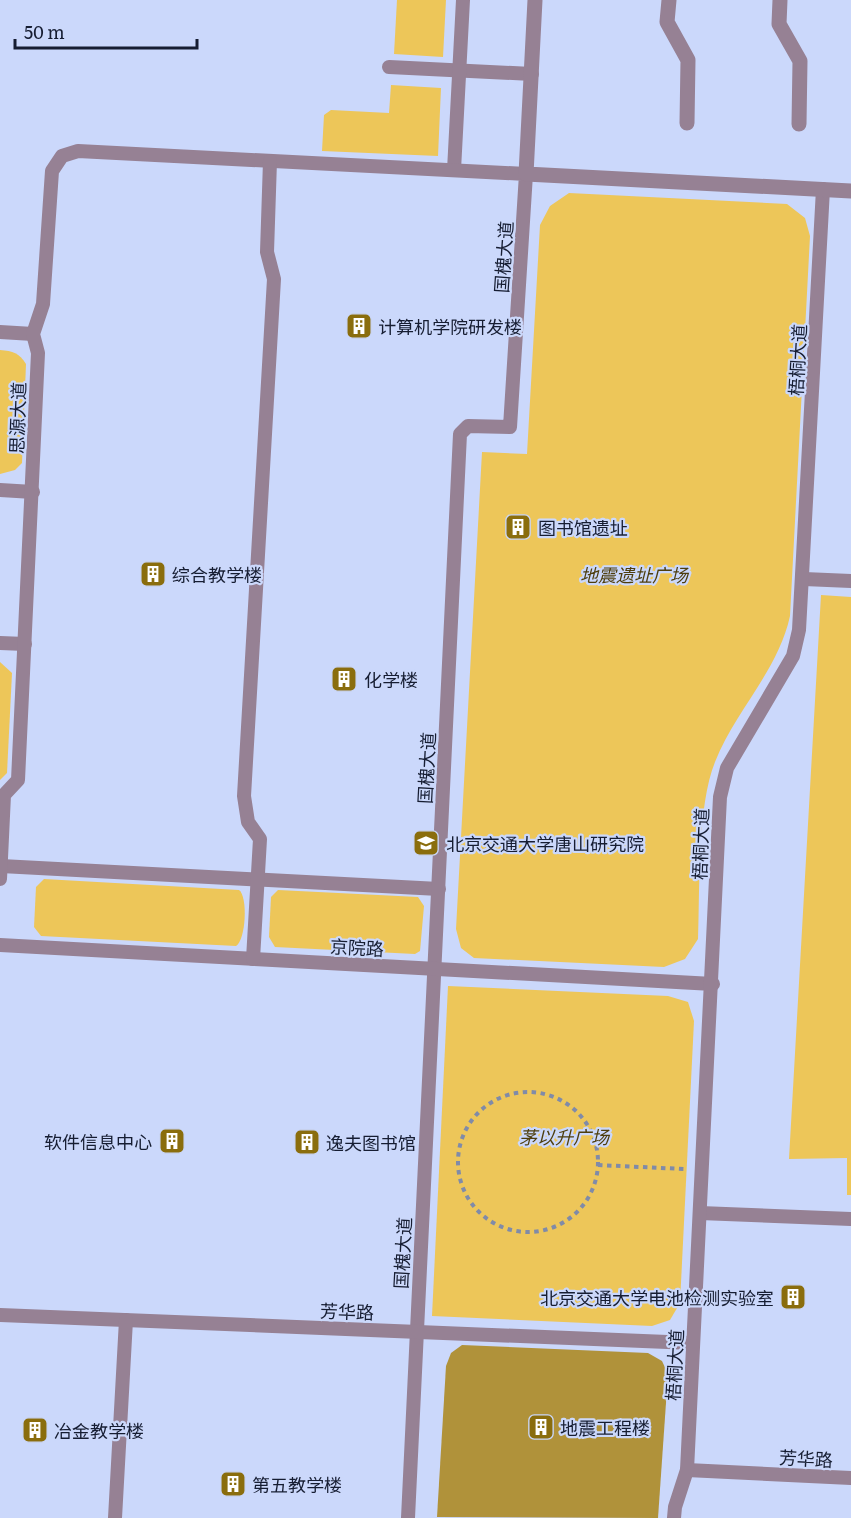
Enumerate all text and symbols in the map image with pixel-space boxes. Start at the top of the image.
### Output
scale bar [15,12,196,50]
text: 50 m [24,18,65,45]
street label: 国槐大道 [487,220,519,294]
building icon: 计算机学院研发楼 [344,311,374,341]
place label: 计算机学院研发楼 [378,313,522,340]
street label: 梧桐大道 [782,323,812,397]
street label: 思源大道 [2,382,32,454]
building icon: 图书馆遗址 [503,512,533,542]
place label: 图书馆遗址 [538,514,628,541]
building icon: 综合教学楼 [138,559,168,589]
place label: 综合教学楼 [172,561,262,588]
park label: 地震遗址广场 [580,561,690,588]
building icon: 化学楼 [329,664,359,694]
place label: 化学楼 [364,666,418,693]
street label: 国槐大道 [411,731,441,805]
street label: 梧桐大道 [685,808,715,880]
school or university icon: 北京交通大学唐山研究院 [411,828,441,858]
place label: 北京交通大学唐山研究院 [446,830,644,857]
street label: 京院路 [329,932,385,962]
park label: 茅以升广场 [519,1123,611,1150]
building icon: 软件信息中心 [157,1126,187,1156]
building icon: 逸夫图书馆 [292,1127,322,1157]
place label: 软件信息中心 [44,1128,152,1155]
place label: 逸夫图书馆 [326,1129,416,1156]
street label: 国槐大道 [387,1216,417,1290]
building icon: 北京交通大学电池检测实验室 [778,1282,808,1312]
place label: 北京交通大学电池检测实验室 [540,1284,774,1311]
street label: 芳华路 [320,1297,374,1325]
street label: 梧桐大道 [659,1328,689,1402]
building icon: 地震工程楼 [526,1412,556,1442]
place label: 地震工程楼 [560,1414,650,1441]
building icon: 冶金教学楼 [20,1415,50,1445]
place label: 冶金教学楼 [54,1417,144,1444]
street label: 芳华路 [778,1443,834,1473]
building icon: 第五教学楼 [218,1469,248,1499]
place label: 第五教学楼 [252,1471,342,1498]

